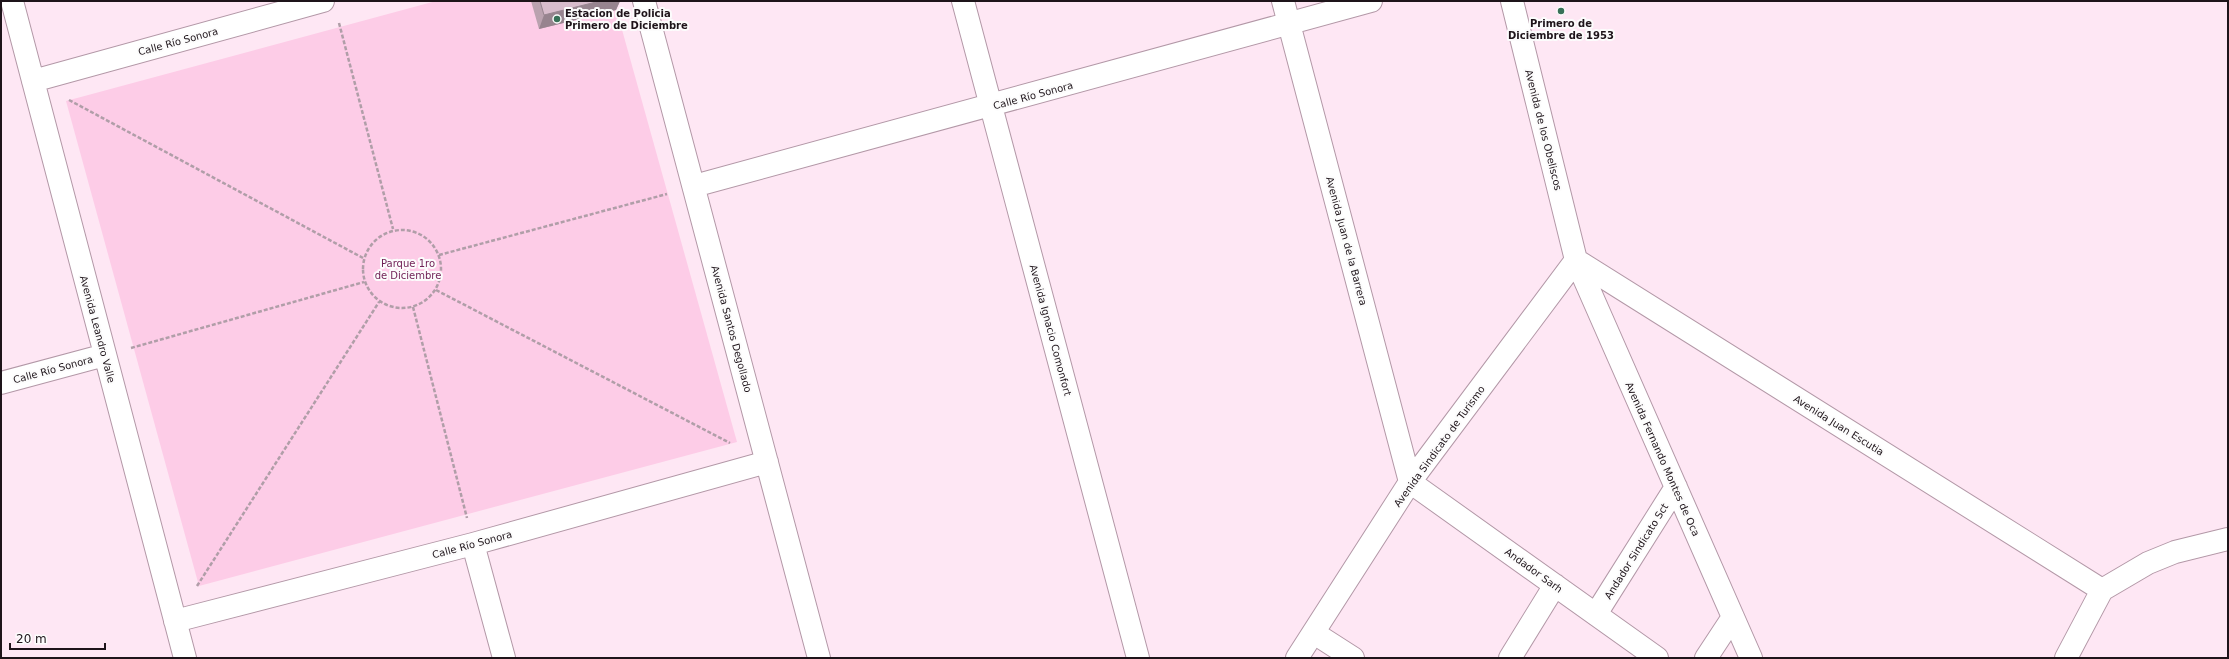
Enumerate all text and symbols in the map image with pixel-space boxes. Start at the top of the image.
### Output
marker: Primero de Diciembre de 1953 [1556,6,1566,16]
place label: Estacion de Policia Primero de Diciembre [565,8,688,31]
marker: Estacion de Policia Primero de Diciembre [552,14,562,24]
place label: Primero de Diciembre de 1953 [1508,18,1614,41]
street label: Calle Río Sonora [137,26,219,57]
street label: Avenida de los Obeliscos [1523,69,1564,192]
street label: Calle Río Sonora [992,80,1074,111]
street label: Avenida Juan de la Barrera [1324,175,1369,307]
park label: Parque 1ro de Diciembre [375,258,441,281]
street label: Avenida Ignacio Comonfort [1028,263,1073,397]
street label: Avenida Santos Degollado [709,265,754,394]
street label: Avenida Leandro Valle [78,274,117,384]
street label: Calle Río Sonora [12,354,94,385]
street label: Avenida Fernando Montes de Oca [1623,380,1702,538]
street label: Avenida Sindicato de Turismo [1392,384,1487,509]
street label: Avenida Juan Escutia [1792,393,1886,458]
street label: Andador Sindicato Sct [1602,501,1670,601]
street label: Calle Río Sonora [431,529,513,560]
street label: Andador Sarh [1503,546,1565,595]
scale bar [10,625,105,651]
text: 20 m [16,632,47,646]

